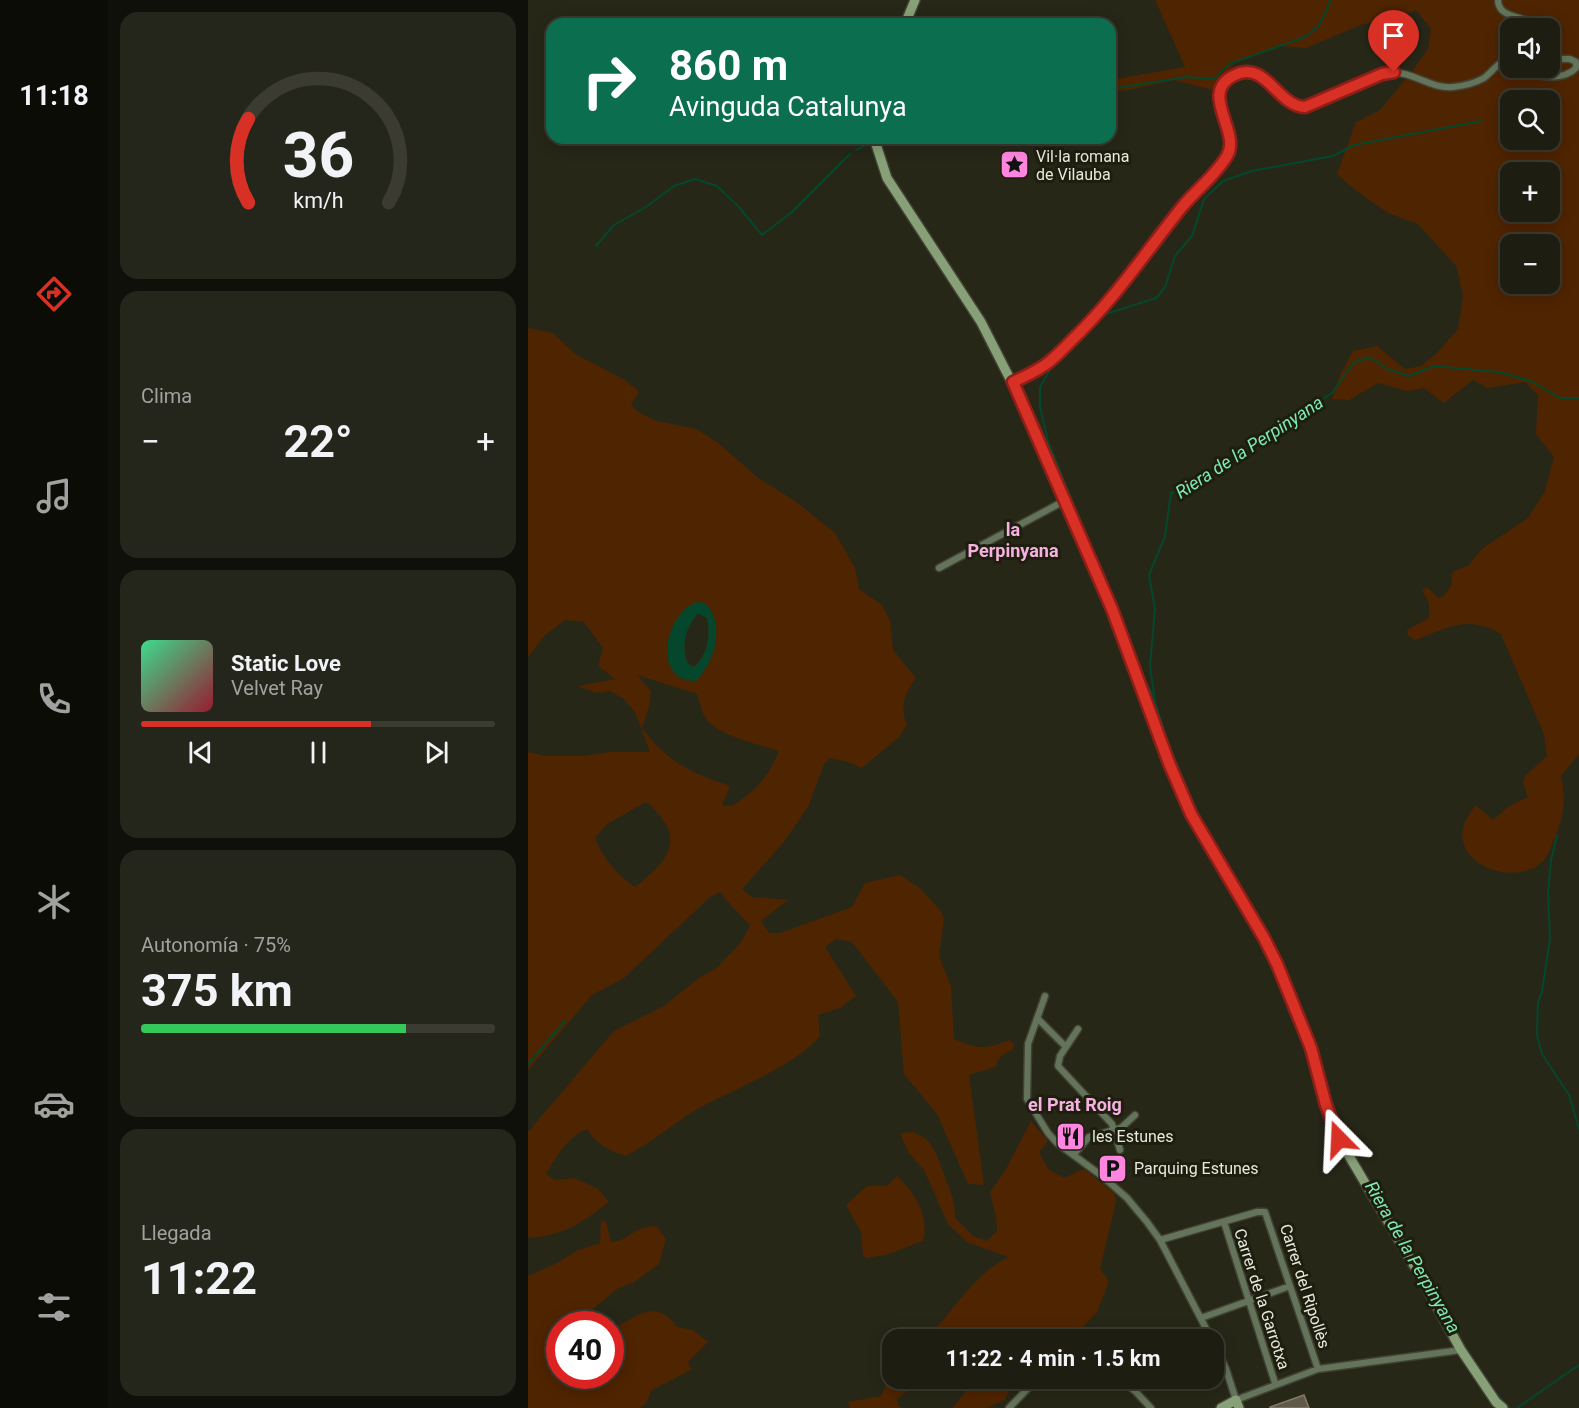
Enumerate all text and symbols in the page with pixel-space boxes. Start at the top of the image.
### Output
pin [1368,10,1419,72]
map controls [1500,18,1560,294]
button: sound [1500,18,1560,78]
icon: arrive [1377,19,1410,52]
text: 860 m [669,41,788,90]
icon: right [570,42,648,120]
text: 11:18 [19,80,89,112]
button: search [1500,90,1560,150]
text: Avinguda Catalunya [669,91,907,123]
text: 36 [282,119,354,192]
place label: Vil·la romana de Vilauba [1036,147,1129,184]
place icon: Vil·la romana de Vilauba [999,149,1031,181]
button: + [1500,162,1560,222]
text: km/h [293,188,343,213]
button: − [1500,234,1560,294]
icon: directions [33,273,75,315]
text: Clima [141,384,192,408]
water label: Riera de la Perpinyana [1171,391,1327,503]
text: 22° [283,415,353,468]
text: − [141,422,160,461]
text: + [476,422,495,461]
icon: music [33,475,75,517]
district label: la Perpinyana [967,519,1059,561]
text: Static Love [231,651,341,676]
text: Velvet Ray [231,676,323,700]
icon: phone [33,678,75,720]
icon: previous [184,736,217,769]
icon: pause [302,736,335,769]
icon: next [420,736,453,769]
icon: climate [33,881,75,923]
text: Autonomía · 75% [141,933,291,957]
text: 375 km [141,964,293,1017]
icon: car [33,1083,75,1125]
district label: el Prat Roig [1028,1094,1122,1115]
position arrow [1307,1107,1371,1171]
restaurant icon: les Estunes [1055,1120,1087,1152]
place label: les Estunes [1092,1127,1174,1146]
parking icon: Parquing Estunes [1097,1152,1129,1184]
place label: Parquing Estunes [1134,1159,1259,1178]
water label: Riera de la Perpinyana [1361,1177,1465,1337]
text: Llegada [141,1221,212,1245]
street label: Carrer del Ripollès [1276,1222,1334,1350]
street label: Carrer de la Garrotxa [1230,1226,1294,1372]
text: 11:22 [141,1252,257,1305]
icon: filters [33,1286,75,1328]
speed limit sign: 40 [546,1311,624,1389]
text: 11:22 · 4 min · 1.5 km [945,1346,1161,1371]

